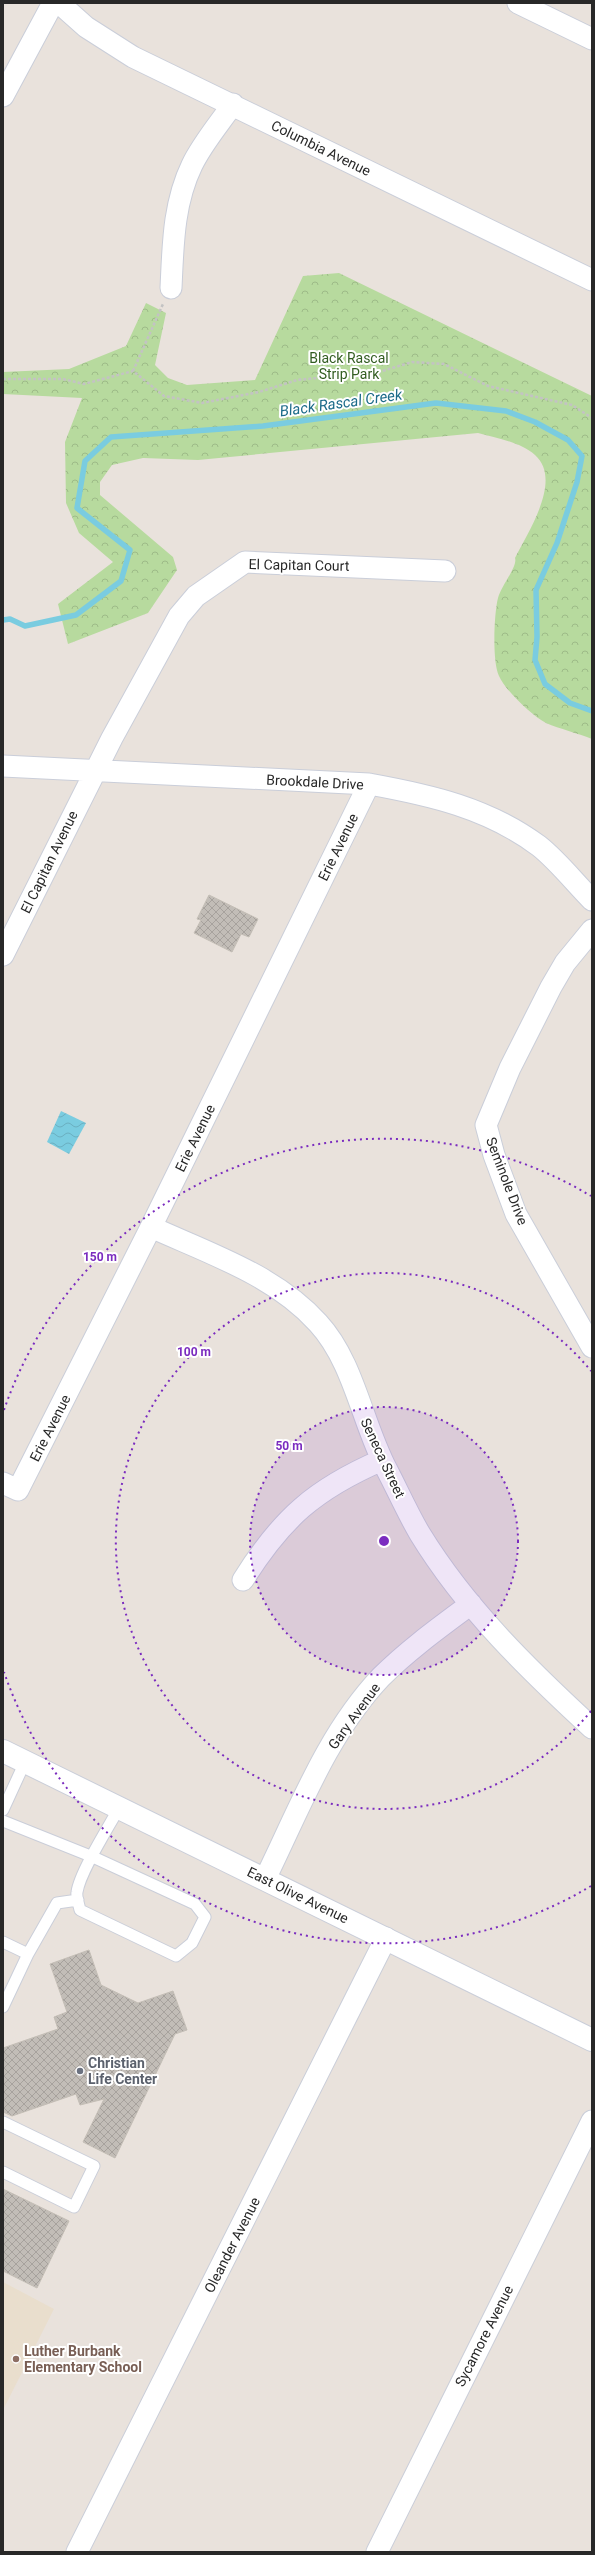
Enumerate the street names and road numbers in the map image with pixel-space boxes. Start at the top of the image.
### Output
street label: Columbia Avenue [269,117,373,179]
street label: El Capitan Court [249,556,350,574]
street label: Brookdale Drive [266,771,364,793]
street label: El Capitan Avenue [17,808,81,916]
street label: Erie Avenue [315,811,361,883]
street label: Erie Avenue [172,1102,218,1174]
street label: Seminole Drive [483,1135,531,1227]
street label: Erie Avenue [26,1392,74,1464]
street label: Seneca Street [358,1416,409,1501]
street label: Gary Avenue [325,1680,383,1752]
street label: East Olive Avenue [245,1864,351,1926]
street label: Oleander Avenue [201,2195,263,2295]
street label: Sycamore Avenue [452,2283,516,2389]

